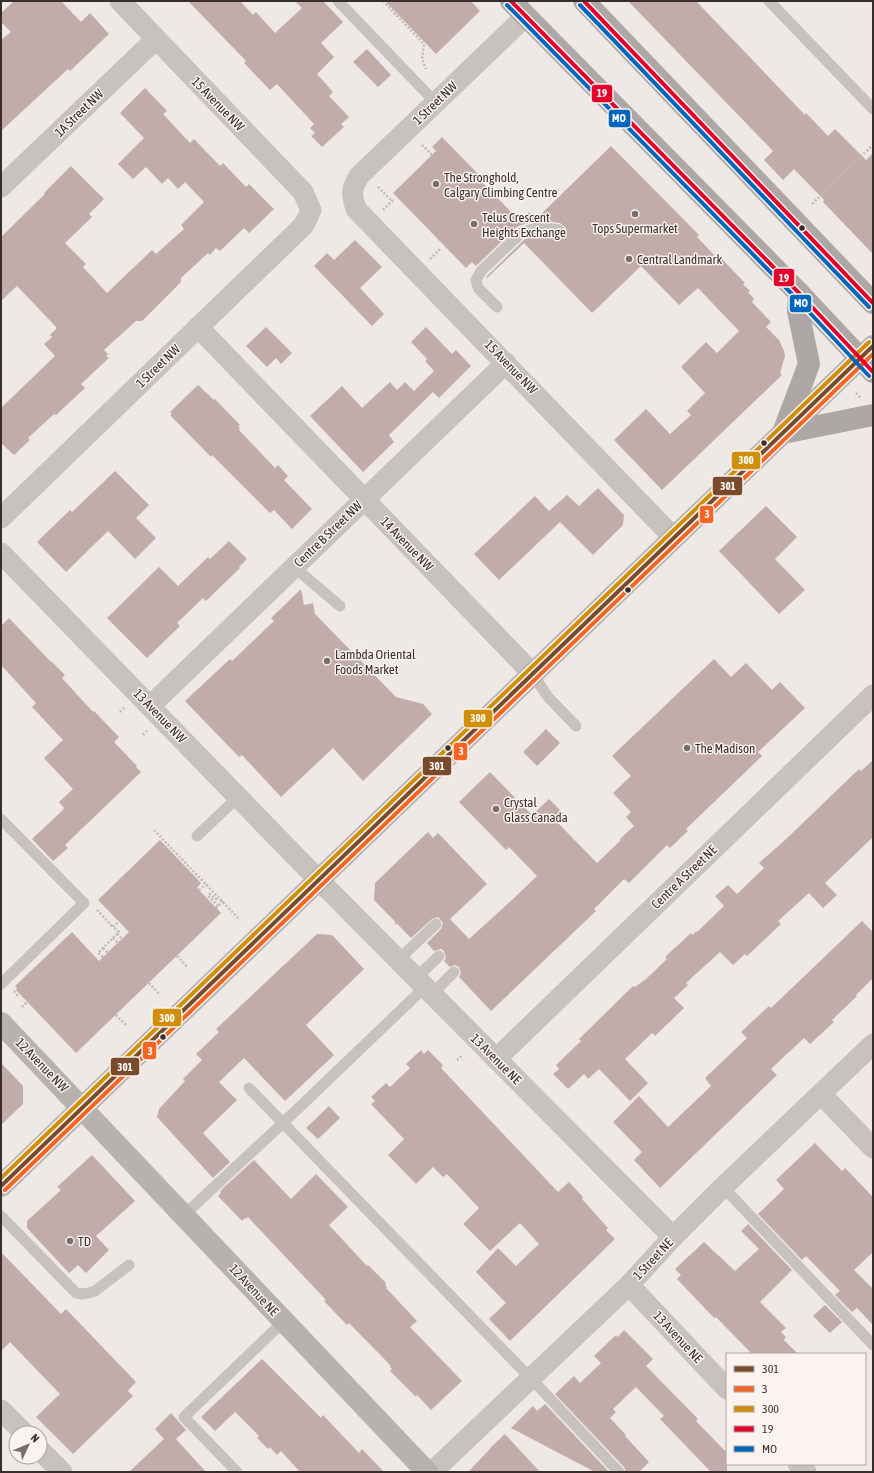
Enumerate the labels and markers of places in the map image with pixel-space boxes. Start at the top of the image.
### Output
place label: The Stronghold, Calgary Climbing Centre [444,170,558,200]
marker: The Stronghold, Calgary Climbing Centre [431,179,441,189]
marker: Tops Supermarket [630,209,640,219]
place label: Telus Crescent Heights Exchange [482,210,566,240]
marker: Telus Crescent Heights Exchange [469,219,479,229]
place label: Tops Supermarket [592,221,678,236]
unlabelled marker [797,223,807,233]
place label: Central Landmark [637,252,722,267]
marker: Central Landmark [624,254,634,264]
unlabelled marker [759,438,769,448]
unlabelled marker [623,585,633,595]
place label: Lambda Oriental Foods Market [335,647,416,677]
marker: Lambda Oriental Foods Market [322,656,332,666]
place label: The Madison [695,741,755,756]
unlabelled marker [443,743,453,753]
marker: The Madison [682,743,692,753]
place label: Crystal Glass Canada [504,795,568,825]
marker: Crystal Glass Canada [491,804,501,814]
unlabelled marker [158,1032,168,1042]
place label: TD [78,1234,91,1249]
marker: TD [65,1236,75,1246]

